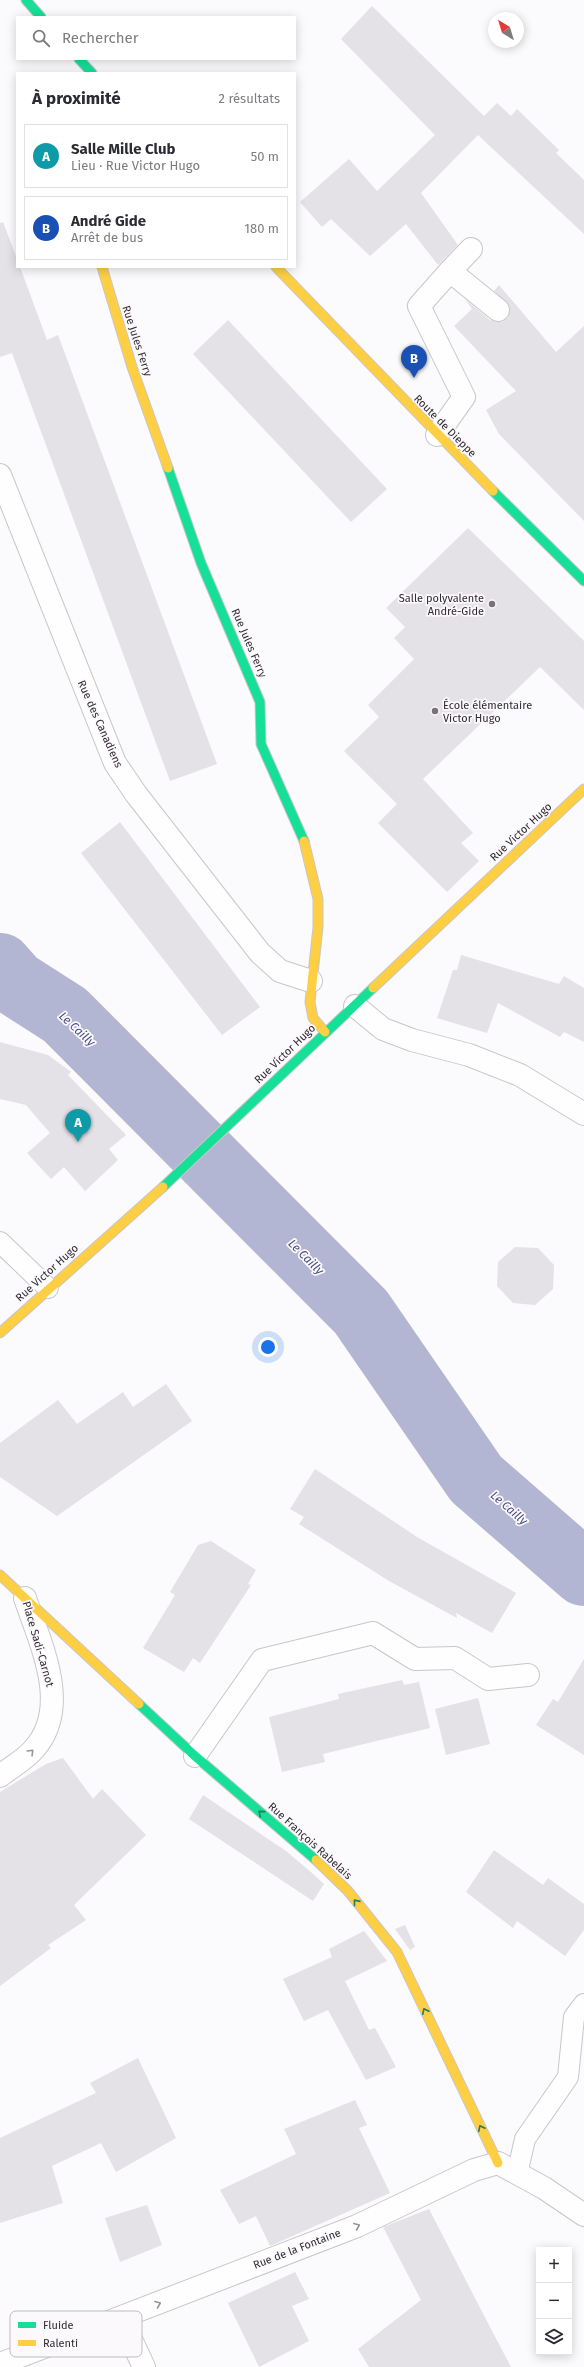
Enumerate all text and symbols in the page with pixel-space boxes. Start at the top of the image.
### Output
north arrow [488,12,524,48]
search box [16,16,296,60]
icon: search [30,27,52,49]
text: Rechercher [62,29,138,47]
text: À proximité [32,88,121,109]
text: 2 résultats [219,91,280,106]
text: Salle Mille Club [71,140,175,158]
text: A [42,149,50,164]
text: 50 m [251,149,279,164]
text: Lieu · Rue Victor Hugo [71,158,200,173]
text: André Gide [71,212,146,230]
text: B [42,221,50,236]
text: 180 m [244,221,279,236]
text: Arrêt de bus [71,230,143,245]
street label: Rue Jules Ferry [119,304,155,379]
pin: B [401,345,427,378]
street label: Route de Dieppe [411,392,479,460]
place label: Salle polyvalente André-Gide [399,592,484,618]
marker: Salle polyvalente André-Gide [487,599,497,609]
street label: Rue Jules Ferry [229,606,270,680]
street label: Rue des Canadiens [75,678,125,770]
place label: École élémentaire Victor Hugo [443,698,532,725]
marker: École élémentaire Victor Hugo [430,706,440,716]
street label: Rue Victor Hugo [487,800,555,864]
water label: Le Cailly [56,1009,99,1050]
street label: Rue Victor Hugo [252,1022,318,1086]
pin: A [65,1109,91,1142]
water label: Le Cailly [285,1236,327,1278]
street label: Rue Victor Hugo [13,1242,81,1304]
your location [258,1337,278,1357]
water label: Le Cailly [488,1488,531,1529]
street label: Place Sadi-Carnot [20,1600,56,1688]
one-way arrow [26,1749,34,1757]
street label: Rue François Rabelais [265,1800,355,1882]
one-way arrow [258,1811,266,1818]
one-way arrow [354,1899,361,1906]
one-way arrow [422,2008,430,2015]
one-way arrow [478,2125,486,2132]
one-way arrow [353,2222,360,2230]
street label: Rue de la Fontaine [251,2226,343,2272]
map controls [536,2247,572,2355]
button: + [536,2247,572,2283]
button: − [536,2283,572,2319]
one-way arrow [154,2301,161,2309]
legend [10,2311,142,2357]
text: Fluide [43,2319,74,2332]
button: layers [536,2319,572,2355]
text: Ralenti [43,2337,78,2350]

